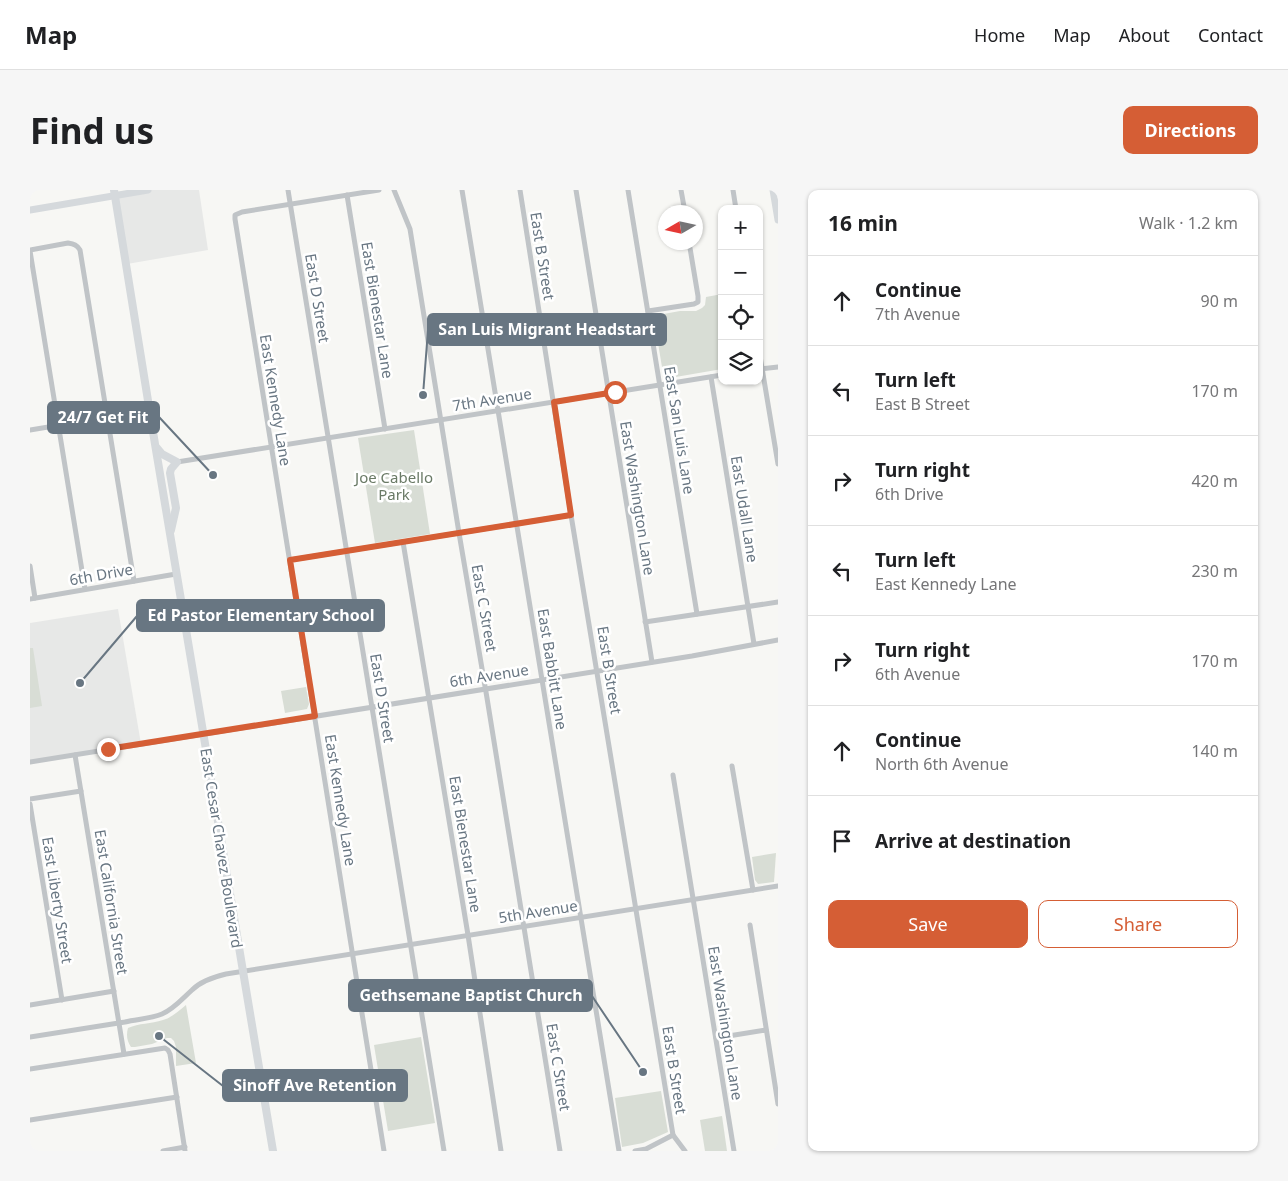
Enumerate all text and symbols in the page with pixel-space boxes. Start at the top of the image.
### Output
text: Map [25,18,77,51]
text: Home [974,23,1025,47]
text: Map [1053,23,1091,47]
text: About [1119,23,1170,47]
text: Contact [1198,23,1263,47]
button: Directions [1123,106,1258,154]
text: Find us [30,107,154,154]
north arrow [658,205,703,250]
map controls [718,205,763,385]
button: + [718,205,763,250]
text: 16 min [828,209,898,237]
street label: East B Street [526,211,560,302]
text: Walk · 1.2 km [1139,212,1238,234]
street label: East Bienestar Lane [357,240,399,380]
button: − [718,250,763,295]
street label: East D Street [301,252,335,345]
text: Continue [875,277,961,303]
icon: ahead [828,287,856,315]
text: 90 m [1201,290,1238,312]
button: locate [718,295,763,340]
text: 7th Avenue [875,303,960,325]
callout: San Luis Migrant Headstart [428,314,666,345]
text: San Luis Migrant Headstart [438,318,656,340]
street label: East Kennedy Lane [256,333,296,467]
button: layers [718,340,763,385]
street label: East San Luis Lane [660,365,700,495]
text: Turn left [875,367,956,393]
icon: left [828,377,856,405]
text: 170 m [1191,380,1238,402]
route start [604,381,627,404]
street label: 7th Avenue [451,383,533,415]
text: East B Street [875,393,970,415]
callout: 24/7 Get Fit [48,402,159,433]
text: 24/7 Get Fit [57,406,149,428]
street label: East Washington Lane [616,419,660,577]
street label: East Udall Lane [727,454,763,564]
text: Turn right [875,457,970,483]
park label: Joe Cabello Park [353,467,433,504]
icon: right [828,467,856,495]
text: 420 m [1191,470,1238,492]
text: 6th Drive [875,483,944,505]
text: Turn left [875,547,956,573]
icon: left [828,557,856,585]
street label: 6th Drive [68,559,134,589]
text: 230 m [1191,560,1238,582]
street label: East C Street [467,563,503,654]
text: East Kennedy Lane [875,573,1017,595]
callout: Ed Pastor Elementary School [137,600,384,631]
text: Ed Pastor Elementary School [147,604,375,626]
street label: East Babbitt Lane [534,607,572,731]
street label: East B Street [593,625,627,716]
text: Turn right [875,637,970,663]
icon: right [828,647,856,675]
text: 170 m [1191,650,1238,672]
street label: East D Street [366,652,400,745]
street label: 6th Avenue [448,659,530,691]
text: 6th Avenue [875,663,960,685]
text: Continue [875,727,961,753]
street label: East Kennedy Lane [321,733,361,867]
icon: ahead [828,737,856,765]
route end [97,738,120,761]
text: 140 m [1191,740,1238,762]
street label: East Cesar Chavez Boulevard [196,747,248,949]
text: North 6th Avenue [875,753,1008,775]
street label: East Bienestar Lane [445,774,487,914]
icon: arrive [828,827,856,855]
street label: East California Street [91,828,133,977]
text: Arrive at destination [875,828,1071,854]
street label: East Liberty Street [38,835,78,965]
street label: 5th Avenue [497,895,579,927]
button: Save [828,900,1028,948]
button: Share [1038,900,1238,948]
street label: East Washington Lane [704,944,748,1102]
callout: Gethsemane Baptist Church [349,980,592,1011]
text: Gethsemane Baptist Church [359,984,583,1006]
street label: East C Street [542,1022,576,1113]
street label: East B Street [658,1025,692,1116]
callout: Sinoff Ave Retention [223,1070,407,1101]
text: Sinoff Ave Retention [233,1074,397,1096]

